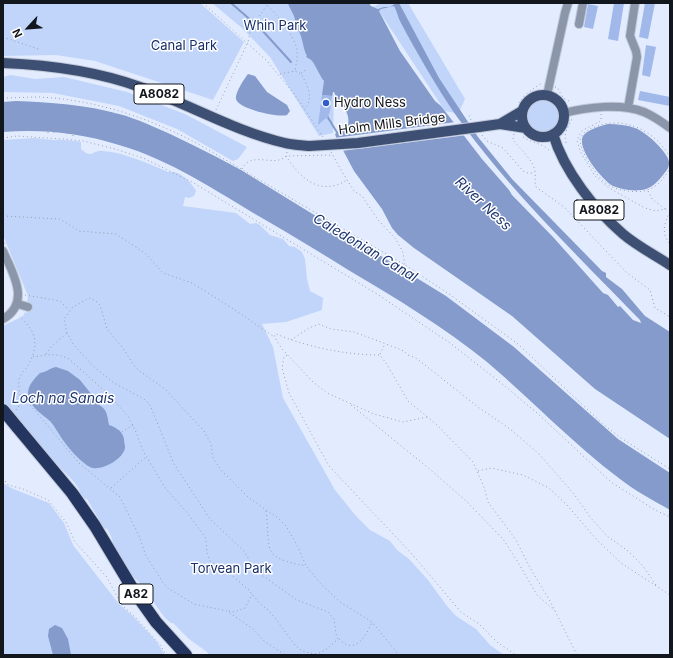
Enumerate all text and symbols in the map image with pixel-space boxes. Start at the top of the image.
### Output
north arrow [8,8,48,48]
park label: Whin Park [244,18,306,34]
text: N [9,26,25,40]
park label: Canal Park [151,38,217,54]
road number: A8082 [134,84,184,104]
place label: Hydro Ness [334,95,406,111]
marker: Hydro Ness [321,98,331,108]
street label: Holm Mills Bridge [338,110,446,138]
water label: River Ness [451,174,515,234]
road number: A8082 [574,200,624,220]
water label: Caledonian Canal [310,210,420,286]
water label: Loch na Sanais [12,391,114,407]
park label: Torvean Park [190,561,272,577]
road number: A82 [119,584,153,604]

